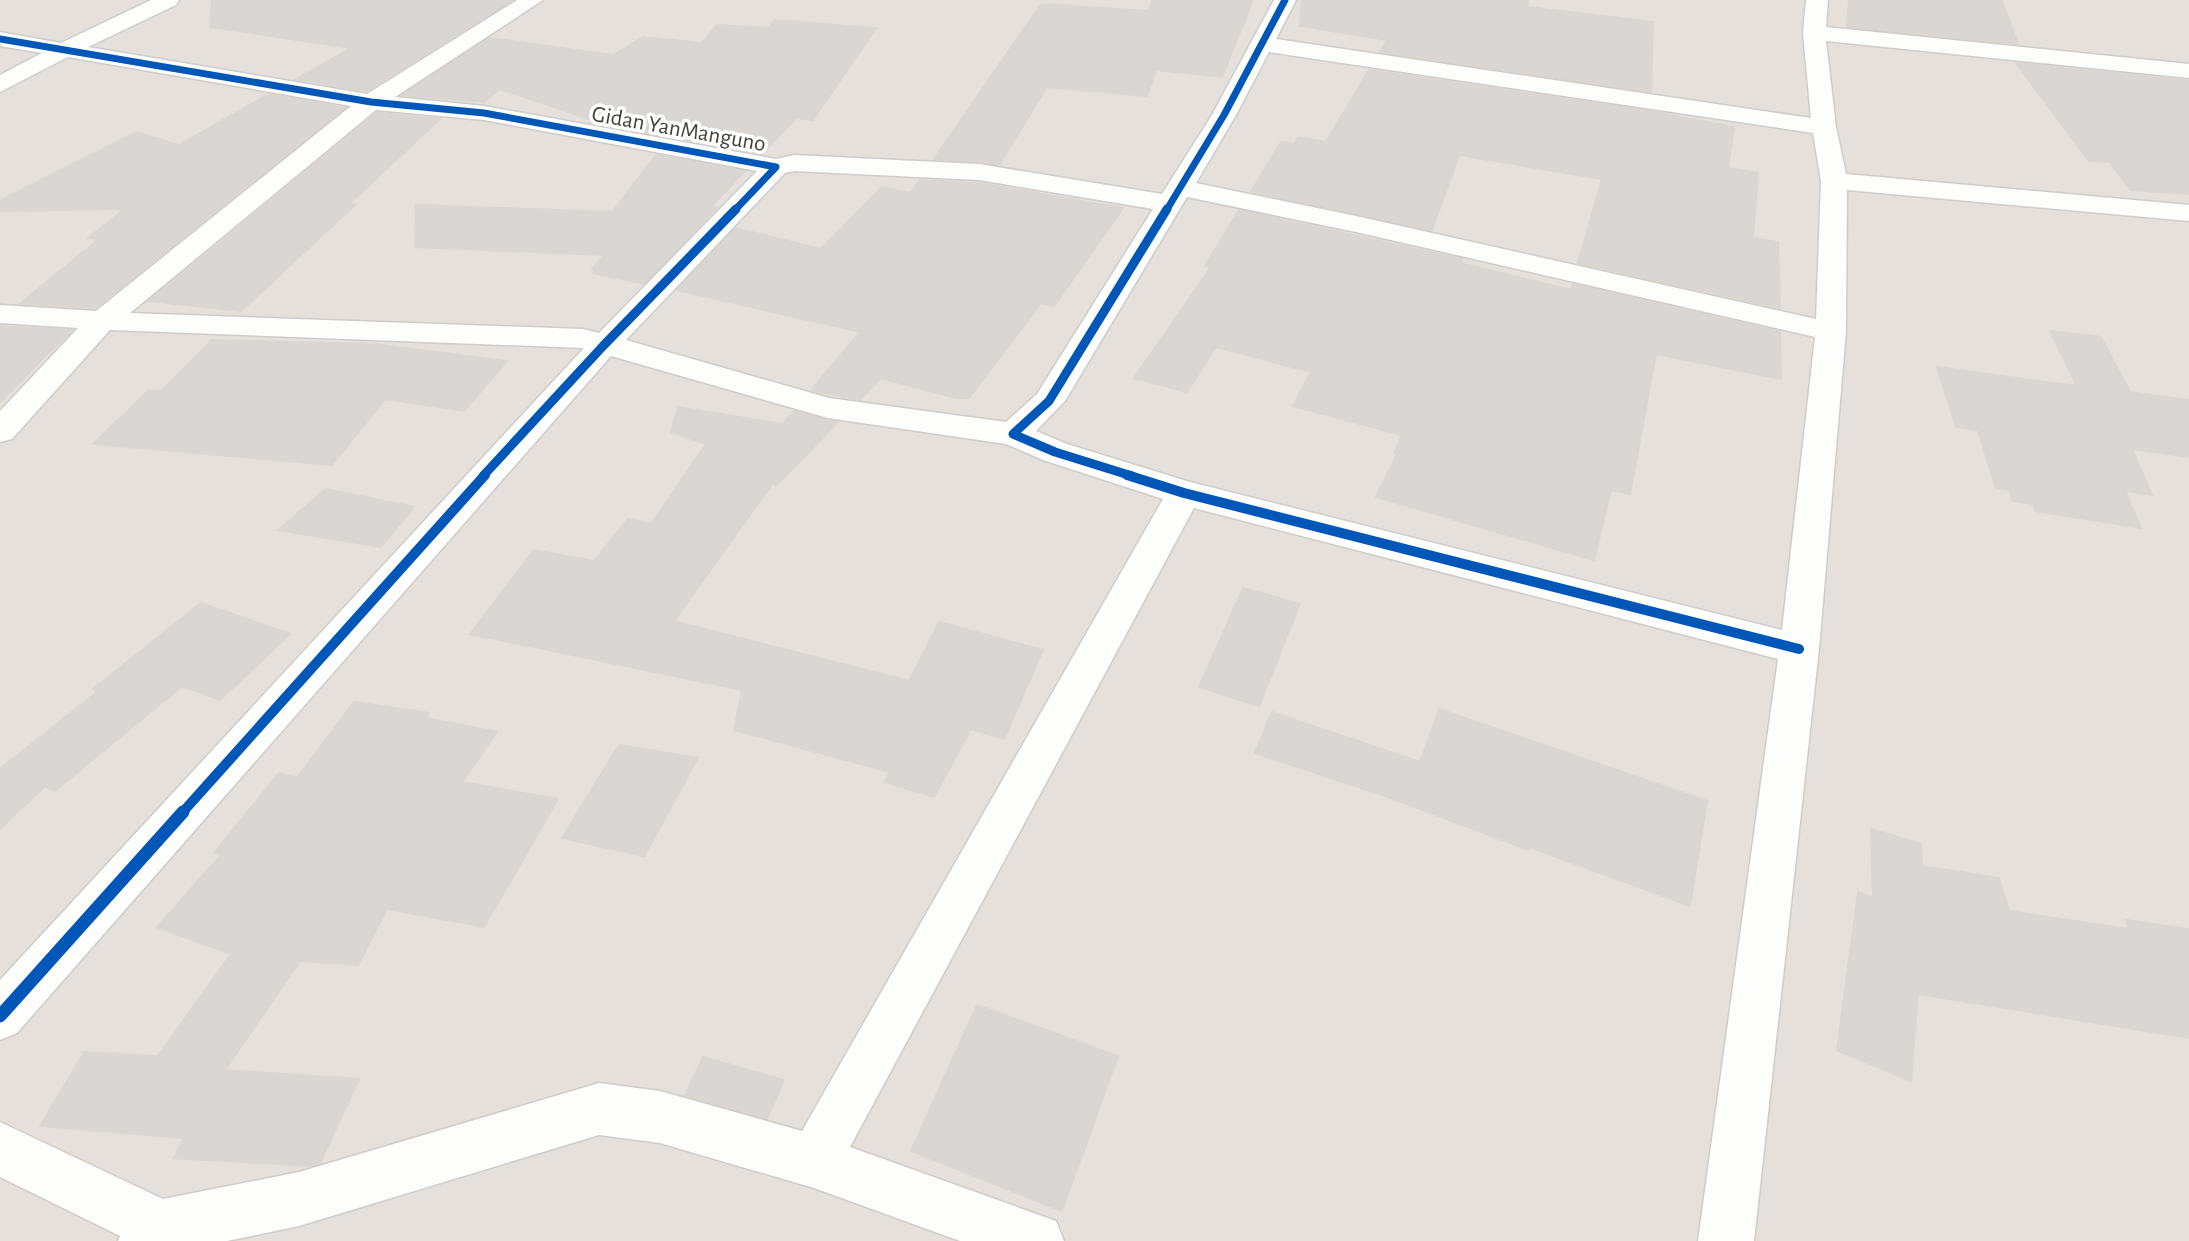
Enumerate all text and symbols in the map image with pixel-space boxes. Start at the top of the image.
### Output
street label: Gidan YanManguno [590,103,768,156]

